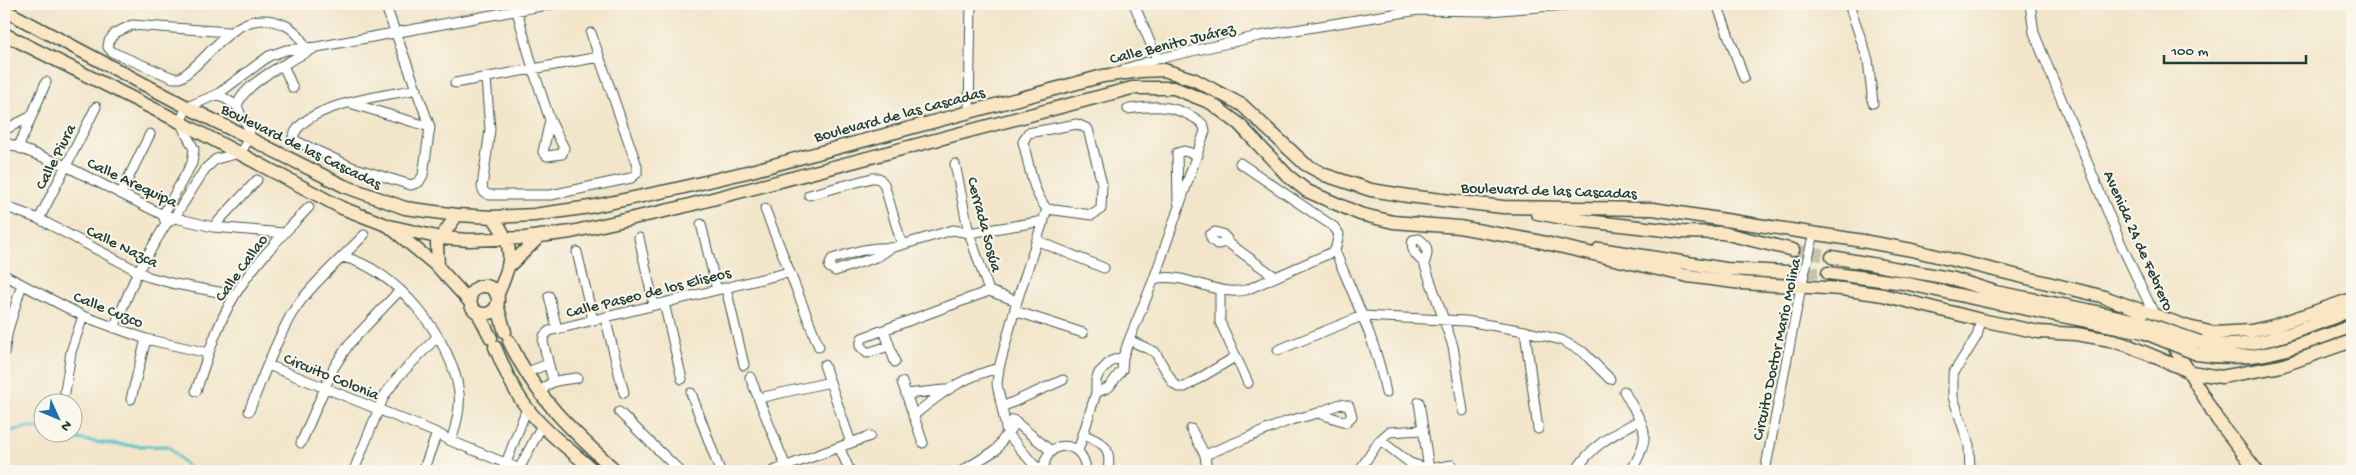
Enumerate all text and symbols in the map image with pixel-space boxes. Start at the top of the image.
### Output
street label: Calle Benito Juárez [1108,20,1238,70]
scale bar [2164,32,2306,64]
text: 100 m [2170,43,2209,61]
street label: Boulevard de las Cascadas [811,84,988,149]
street label: Boulevard de las Cascadas [216,101,385,196]
street label: Calle Piura [33,121,82,194]
street label: Calle Arequipa [83,155,181,214]
street label: Avenida 24 de Febrero [2097,168,2176,314]
street label: Cerrada Sosúa [961,176,1005,275]
street label: Boulevard de las Cascadas [1460,180,1638,205]
street label: Calle Nazca [83,223,161,274]
street label: Calle Callao [212,232,274,306]
street label: Circuito Doctor Mario Molina [1750,256,1807,442]
street label: Calle Paseo de los Eliseos [565,264,734,324]
street label: Calle Cuzco [70,289,145,334]
street label: Circuito Colonia [280,350,382,407]
north arrow [32,392,82,442]
text: N [56,416,75,434]

